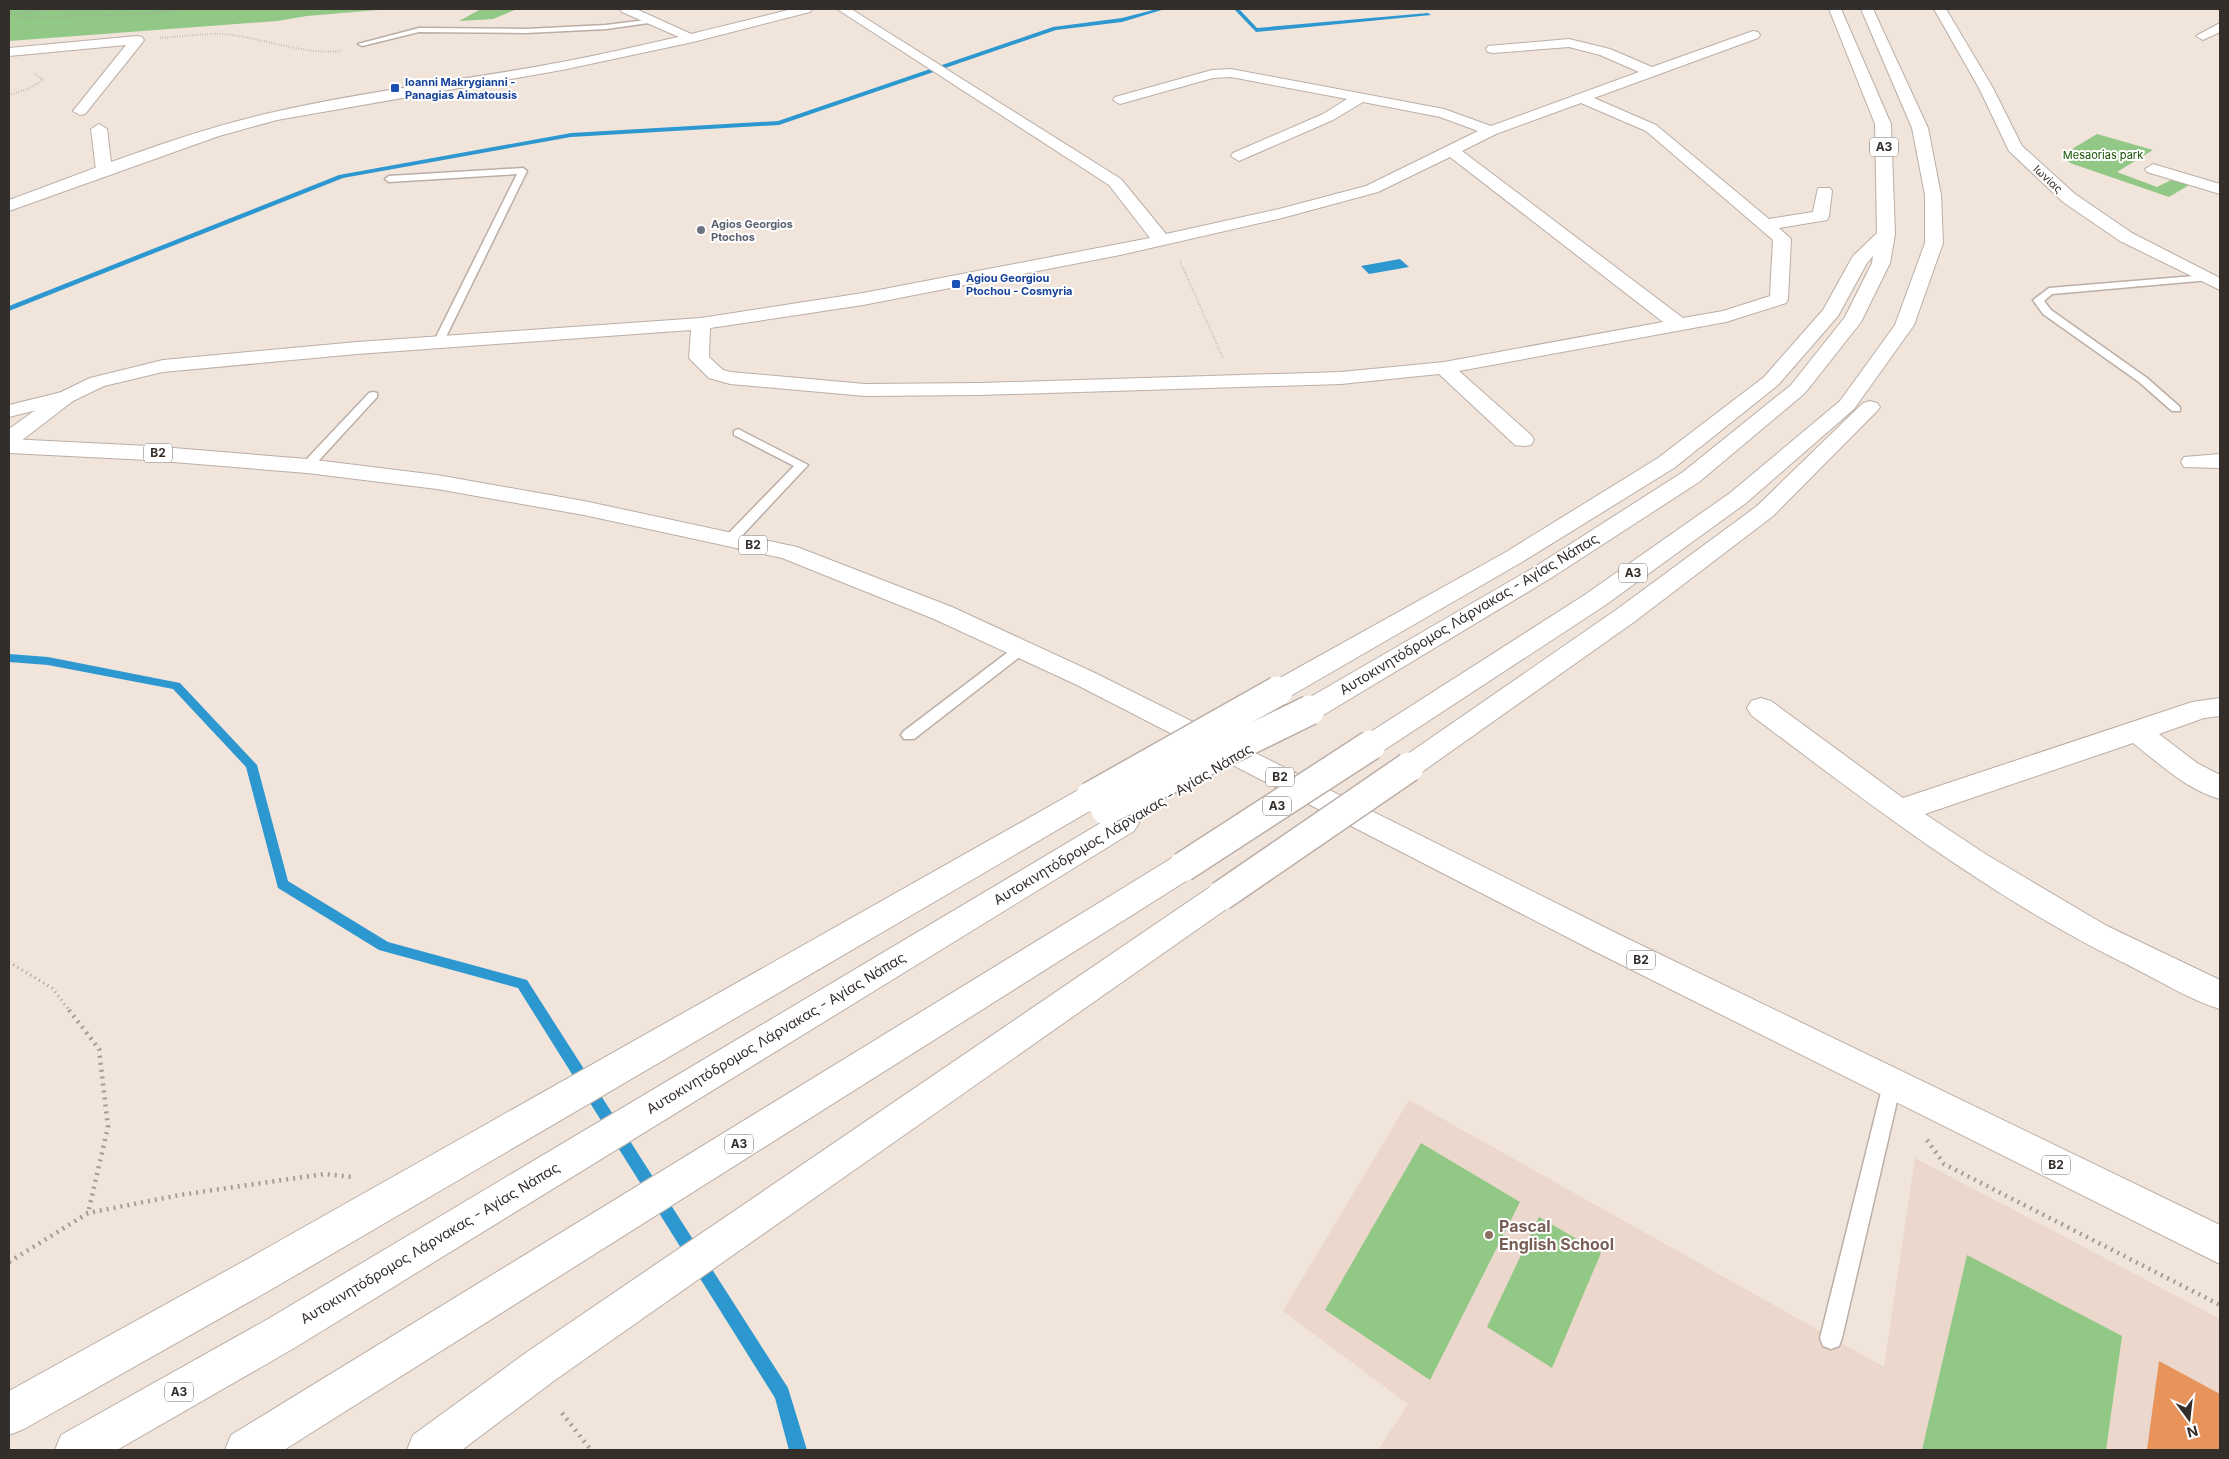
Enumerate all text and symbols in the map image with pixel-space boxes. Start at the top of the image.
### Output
place label: Ioanni Makrygianni - Panagias Aimatousis [405,75,517,102]
marker: Ioanni Makrygianni - Panagias Aimatousis [389,82,401,94]
road number: A3 [1870,138,1898,156]
park label: Mesaorias park [2063,148,2143,162]
street label: Ιωνίας [2030,162,2066,196]
place label: Agios Georgios Ptochos [711,217,793,244]
marker: Agios Georgios Ptochos [695,224,707,236]
place label: Agiou Georgiou Ptochou - Cosmyria [966,271,1073,298]
marker: Agiou Georgiou Ptochou - Cosmyria [950,278,962,290]
road number: B2 [144,443,172,462]
street label: Αυτοκινητόδρομος Λάρνακας - Αγίας Νάπας [1336,529,1601,698]
road number: B2 [739,536,767,554]
road number: A3 [1619,564,1647,582]
street label: Αυτοκινητόδρομος Λάρνακας - Αγίας Νάπας [990,739,1255,908]
road number: B2 [1266,768,1294,786]
road number: A3 [1263,796,1291,816]
street label: Αυτοκινητόδρομος Λάρνακας - Αγίας Νάπας [643,948,908,1117]
road number: B2 [1627,950,1655,970]
road number: A3 [725,1134,753,1154]
road number: B2 [2042,1156,2070,1174]
street label: Αυτοκινητόδρομος Λάρνακας - Αγίας Νάπας [297,1158,562,1327]
place label: Pascal English School [1499,1216,1614,1254]
marker: Pascal English School [1483,1229,1495,1241]
road number: A3 [165,1382,193,1401]
north arrow [2164,1394,2214,1444]
text: N [2185,1422,2200,1442]

